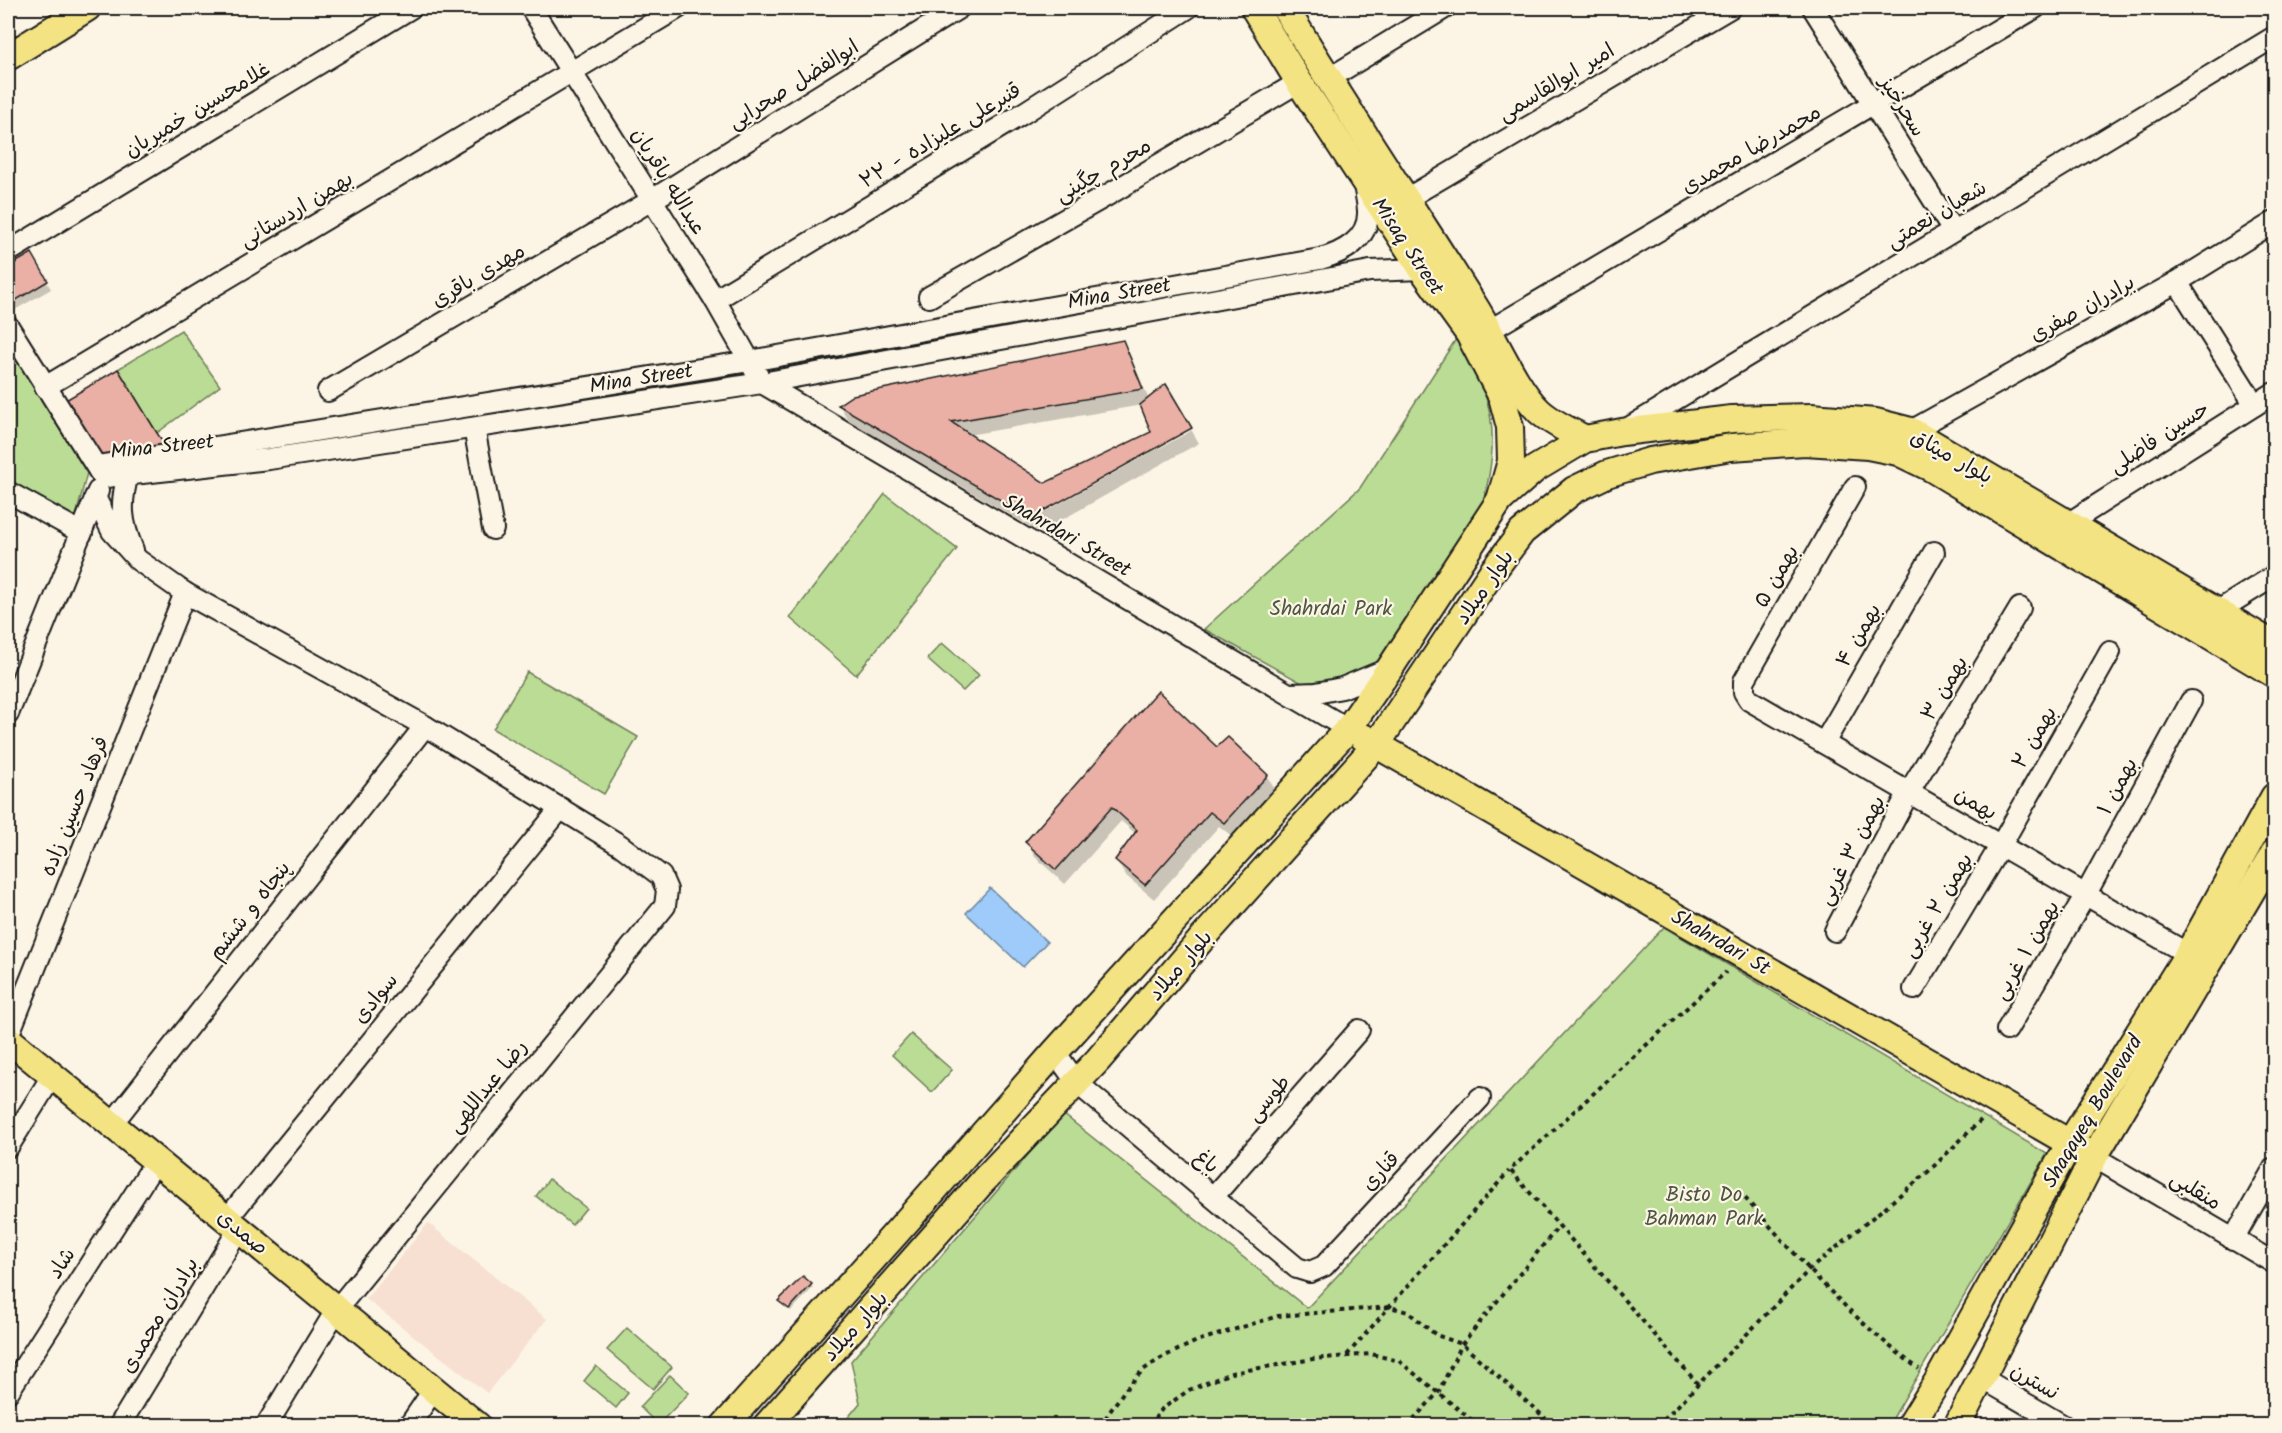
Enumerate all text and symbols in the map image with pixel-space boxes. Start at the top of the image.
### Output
street label: ابوالفضل صحرایی [722,32,866,139]
street label: امیر ابوالقاسمی [1492,35,1622,131]
street label: غلامحسین خمیریان [118,54,277,167]
street label: سحرخیز [1869,68,1933,144]
street label: قنبرعلی علیزاده - ۲۲ [853,75,1028,198]
street label: محمدرضا محمدی [1675,97,1828,204]
street label: عبدالله باقریان [622,122,714,242]
street label: محرم چگینی [1049,130,1158,212]
street label: بهمن اردستانی [234,163,360,257]
street label: شعبان نعمتی [1880,172,1993,258]
street label: Misaq Street [1362,191,1452,303]
street label: مهدی باقری [425,235,532,317]
street label: برادران صفری [2024,267,2141,352]
street label: Mina Street [1065,269,1174,320]
street label: Mina Street [587,355,696,404]
street label: حسین فاضلی [2103,393,2217,483]
street label: بلوار میثاق [1904,421,1999,494]
street label: Mina Street [109,426,217,469]
street label: Shahrdari Street [995,486,1138,587]
street label: بهمن ۵ [1746,539,1809,615]
street label: بلوار میلاد [1447,543,1523,632]
park label: Shahrdai Park [1270,593,1392,626]
street label: بهمن ۴ [1828,597,1891,674]
street label: بهمن ۳ [1913,650,1978,728]
street label: بهمن ۲ [2004,700,2067,775]
street label: فرهاد حسین زاده [32,732,119,882]
street label: بهمن ۱ [2089,752,2147,822]
street label: بهمن [1947,779,2003,830]
street label: بهمن ۳ غربی [1809,790,1895,912]
street label: بهمن ۲ غربی [1894,847,1983,965]
street label: پنجاه و ششم [201,854,300,968]
street label: بهمن ۱ غربی [1985,894,2069,1007]
street label: Shahrdari St [1664,901,1777,986]
street label: بلوار میلاد [1141,923,1222,1009]
street label: سوادی [345,966,407,1032]
street label: Shaqayeq Boulevard [2034,1028,2152,1195]
street label: رضا عبداللهی [440,1033,536,1141]
street label: طوسی [1239,1068,1299,1130]
street label: باغ [1186,1142,1226,1183]
street label: قناری [1354,1144,1408,1200]
street label: منقلبی [2163,1163,2227,1220]
park label: Bisto Do Bahman Park [1645,1179,1764,1236]
street label: صمدی [209,1202,275,1264]
street label: شاد [40,1241,85,1286]
street label: برادران محمدی [112,1251,208,1380]
street label: بلوار میلاد [815,1284,897,1370]
street label: نسترن [2003,1355,2065,1410]

